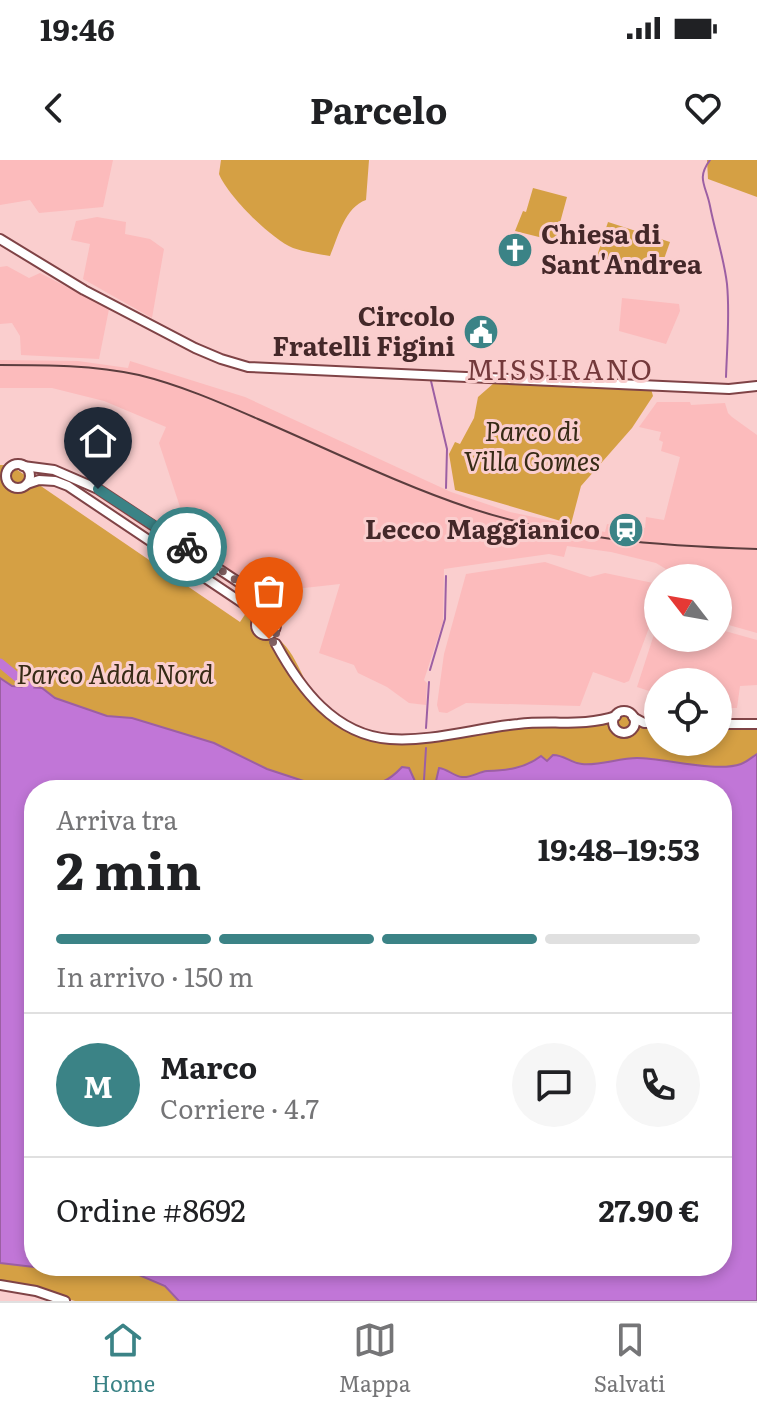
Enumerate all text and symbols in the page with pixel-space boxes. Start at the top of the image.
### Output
text: 19:46 [40,6,115,50]
text: Parcelo [310,82,447,135]
icon: back [32,86,76,130]
icon: heart [681,86,725,130]
place label: Chiesa di Sant'Andrea [541,213,702,282]
church icon: Chiesa di Sant'Andrea [496,231,534,269]
place label: Circolo Fratelli Figini [272,295,455,364]
public building icon: Circolo Fratelli Figini [462,313,500,351]
district label: MISSIRANO [466,347,654,389]
pin [64,407,132,489]
park label: Parco di Villa Gomes [464,410,600,479]
icon: home [76,419,120,463]
courier [147,507,227,587]
place label: Lecco Maggianico [365,508,600,547]
station icon: Lecco Maggianico [607,511,645,549]
icon: bike [165,525,209,569]
pin [235,557,303,639]
north arrow [644,564,732,652]
map controls [644,564,732,756]
icon: bag [247,569,291,613]
park label: Parco Adda Nord [16,653,214,692]
button: locate [644,668,732,756]
text: Arriva tra [56,799,178,838]
text: 19:48–19:53 [538,826,700,870]
text: 2 min [56,829,201,906]
text: In arrivo · 150 m [56,956,254,995]
button: chat [512,1043,596,1127]
button: phone [616,1043,700,1127]
text: Marco [160,1044,257,1088]
text: M [83,1063,113,1107]
text: Corriere · 4.7 [160,1088,319,1127]
text: Ordine #8692 [56,1187,246,1231]
text: 27.90 € [599,1187,700,1231]
tab: Home [92,1318,155,1399]
tab: Mappa [338,1318,411,1399]
tab: Salvati [594,1318,665,1399]

